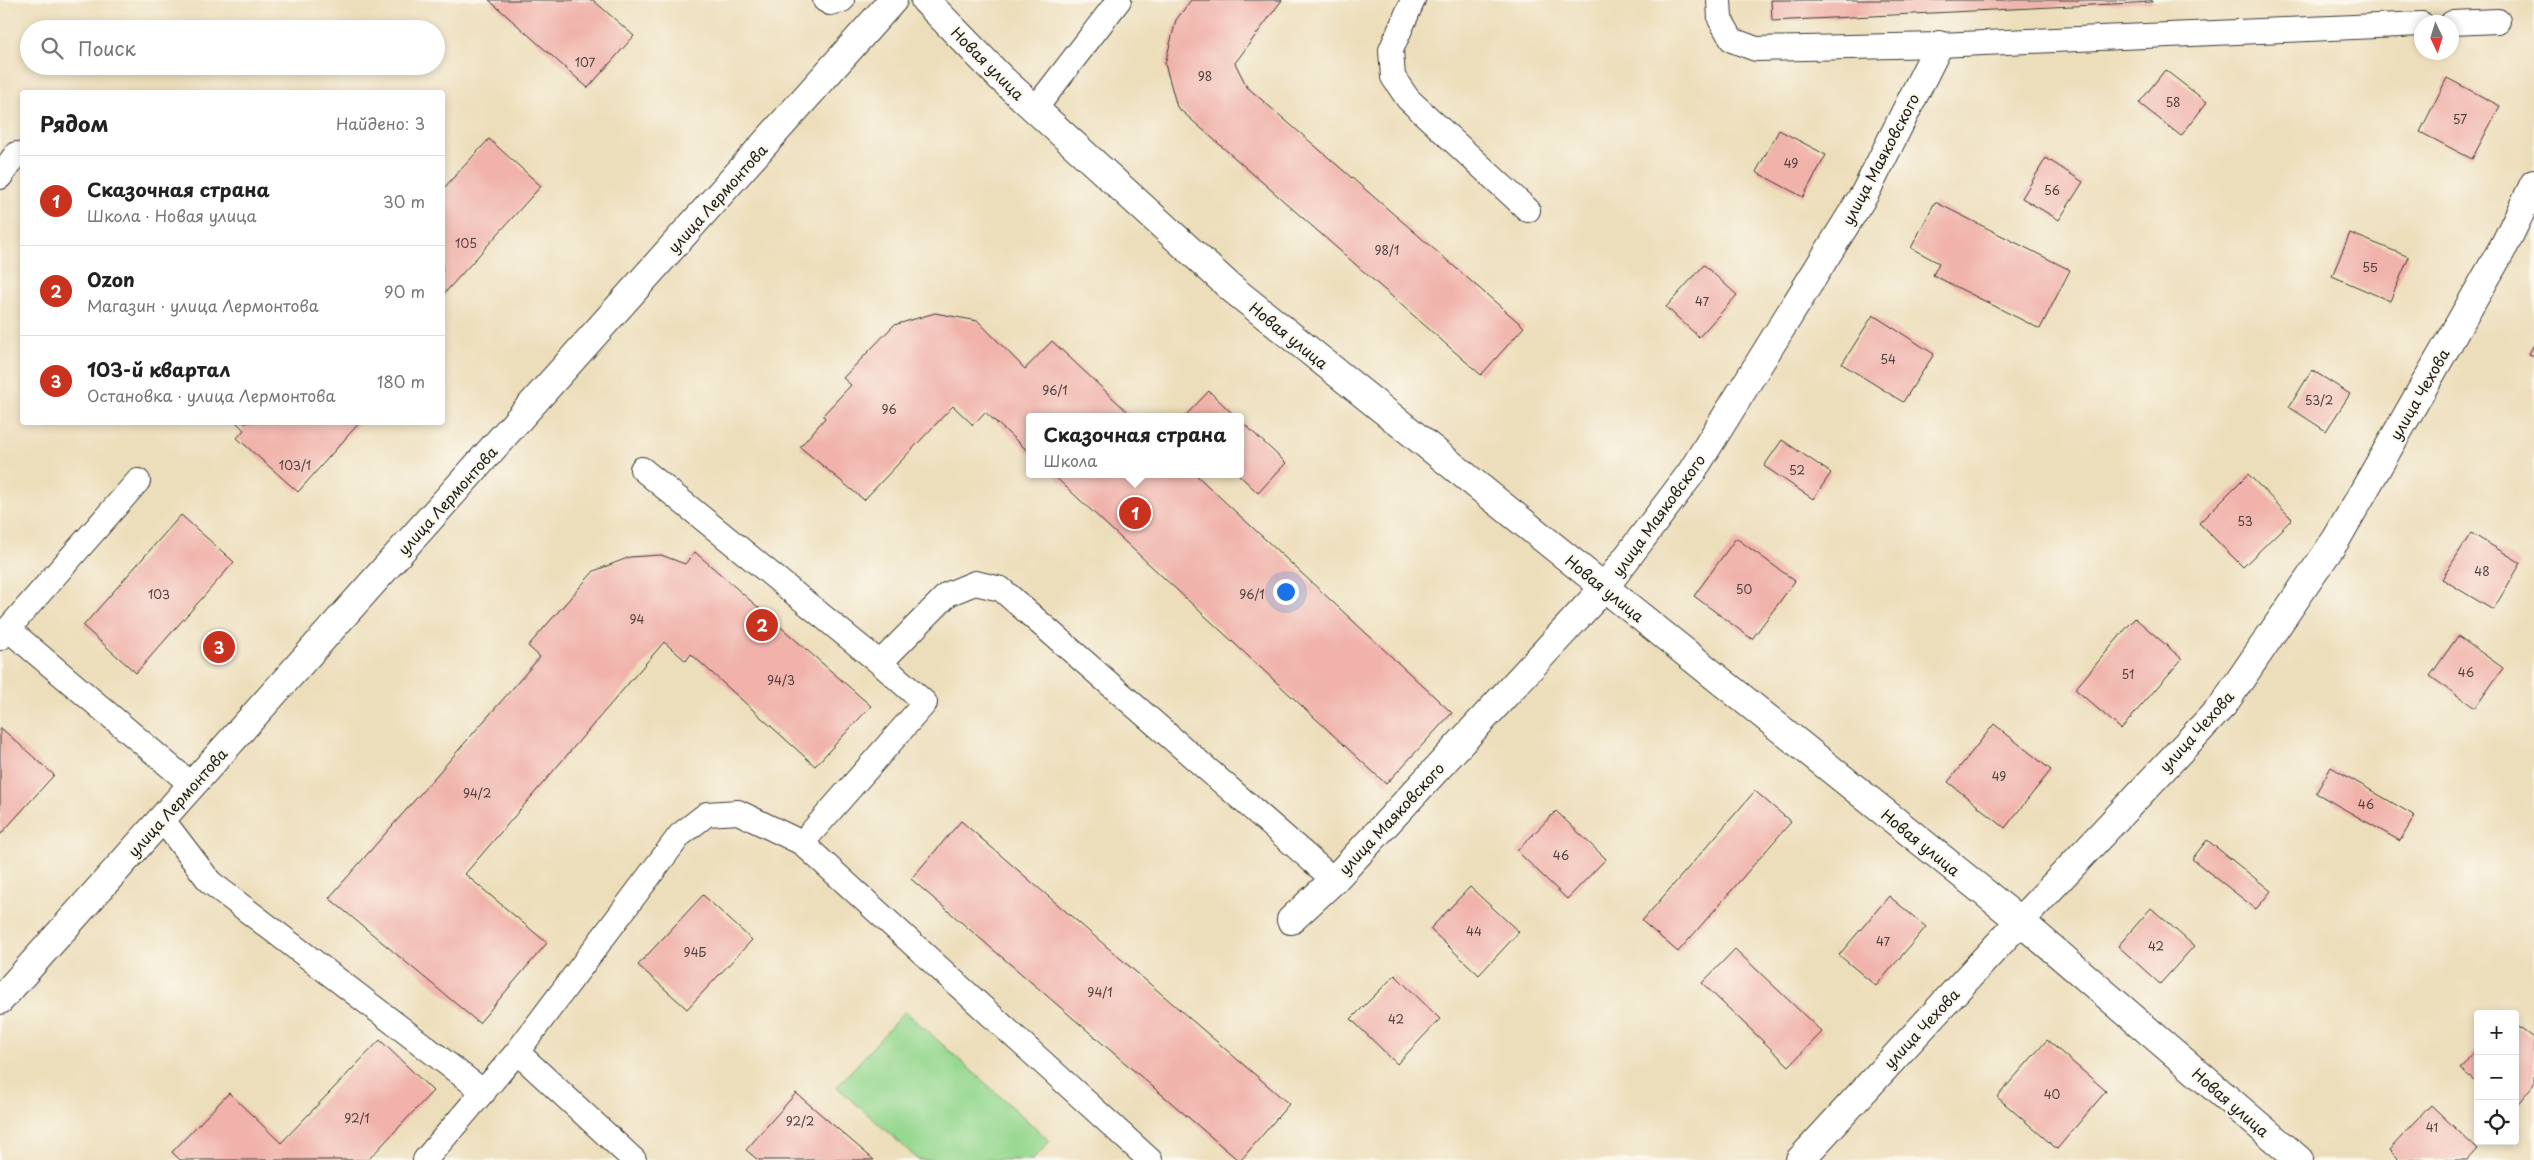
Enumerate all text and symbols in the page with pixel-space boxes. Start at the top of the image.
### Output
north arrow [2414,15,2459,60]
search box [20,20,445,75]
street label: Новая улица [946,21,1030,105]
icon: search [38,34,66,62]
text: Поиск [78,34,136,62]
house number: 107 [575,53,596,71]
house number: 98 [1198,67,1212,85]
street label: улица Маяковского [1836,89,1924,229]
house number: 58 [2165,93,2181,111]
text: Рядом [40,107,108,139]
house number: 57 [2453,110,2467,128]
text: Найдено: 3 [336,111,425,135]
street label: улица Лермонтова [662,138,773,257]
house number: 49 [1784,154,1798,172]
text: Сказочная страна [87,175,270,203]
house number: 56 [2044,181,2060,199]
text: 1 [52,189,60,213]
text: 30 m [383,189,425,213]
text: Школа · Новая улица [87,203,257,227]
house number: 105 [455,234,477,252]
house number: 98/1 [1375,241,1399,259]
house number: 55 [2362,258,2378,276]
text: Ozon [87,265,135,293]
text: 2 [50,279,62,303]
text: 90 m [384,279,425,303]
house number: 47 [1695,292,1710,310]
text: Магазин · улица Лермонтова [87,293,319,317]
street label: Новая улица [1245,296,1334,374]
street label: улица Чехова [2383,343,2455,444]
house number: 54 [1880,350,1896,368]
text: 103-й квартал [87,355,230,383]
text: 3 [51,369,61,393]
text: 180 m [377,369,425,393]
house number: 96/1 [1042,381,1068,399]
text: Остановка · улица Лермонтова [87,383,335,407]
house number: 53/2 [2305,391,2333,409]
house number: 96 [881,400,897,418]
popup [1026,413,1244,478]
text: Сказочная страна [1044,420,1226,448]
street label: улица Лермонтова [392,440,503,559]
text: Школа [1044,448,1097,472]
street label: улица Маяковского [1606,449,1710,581]
house number: 103/1 [279,456,311,474]
house number: 52 [1789,461,1805,479]
pin: 1 [1119,494,1151,532]
house number: 53 [2237,512,2253,530]
street label: Новая улица [1561,549,1650,627]
house number: 48 [2474,562,2490,580]
your location [1273,579,1299,605]
house number: 50 [1736,580,1752,598]
house number: 103 [148,585,170,603]
house number: 96/1 [1239,585,1265,603]
pin: 2 [746,606,778,644]
house number: 94 [630,610,645,628]
pin: 3 [203,628,235,666]
house number: 46 [2458,663,2474,681]
house number: 51 [2122,665,2134,683]
house number: 94/3 [767,671,795,689]
street label: улица Чехова [2153,685,2239,777]
street label: улица Лермонтова [122,742,233,861]
street label: улица Маяковского [1333,757,1449,879]
house number: 49 [1992,767,2006,785]
house number: 94/2 [463,784,491,802]
house number: 46 [2358,795,2374,813]
street label: Новая улица [1877,803,1966,881]
house number: 46 [1553,846,1569,864]
house number: 44 [1466,922,1482,940]
house number: 47 [1876,932,1891,950]
house number: 42 [2148,937,2164,955]
house number: 94Б [684,943,707,961]
street label: улица Чехова [1878,982,1965,1073]
house number: 94/1 [1087,983,1113,1001]
house number: 42 [1388,1010,1404,1028]
map controls [2474,1010,2519,1145]
button: + [2474,1010,2519,1055]
button: − [2474,1055,2519,1100]
street label: Новая улица [2187,1062,2275,1142]
house number: 40 [2044,1085,2061,1103]
button: locate [2474,1100,2519,1145]
house number: 92/1 [344,1109,370,1127]
house number: 92/2 [786,1112,814,1130]
house number: 41 [2426,1118,2438,1136]

